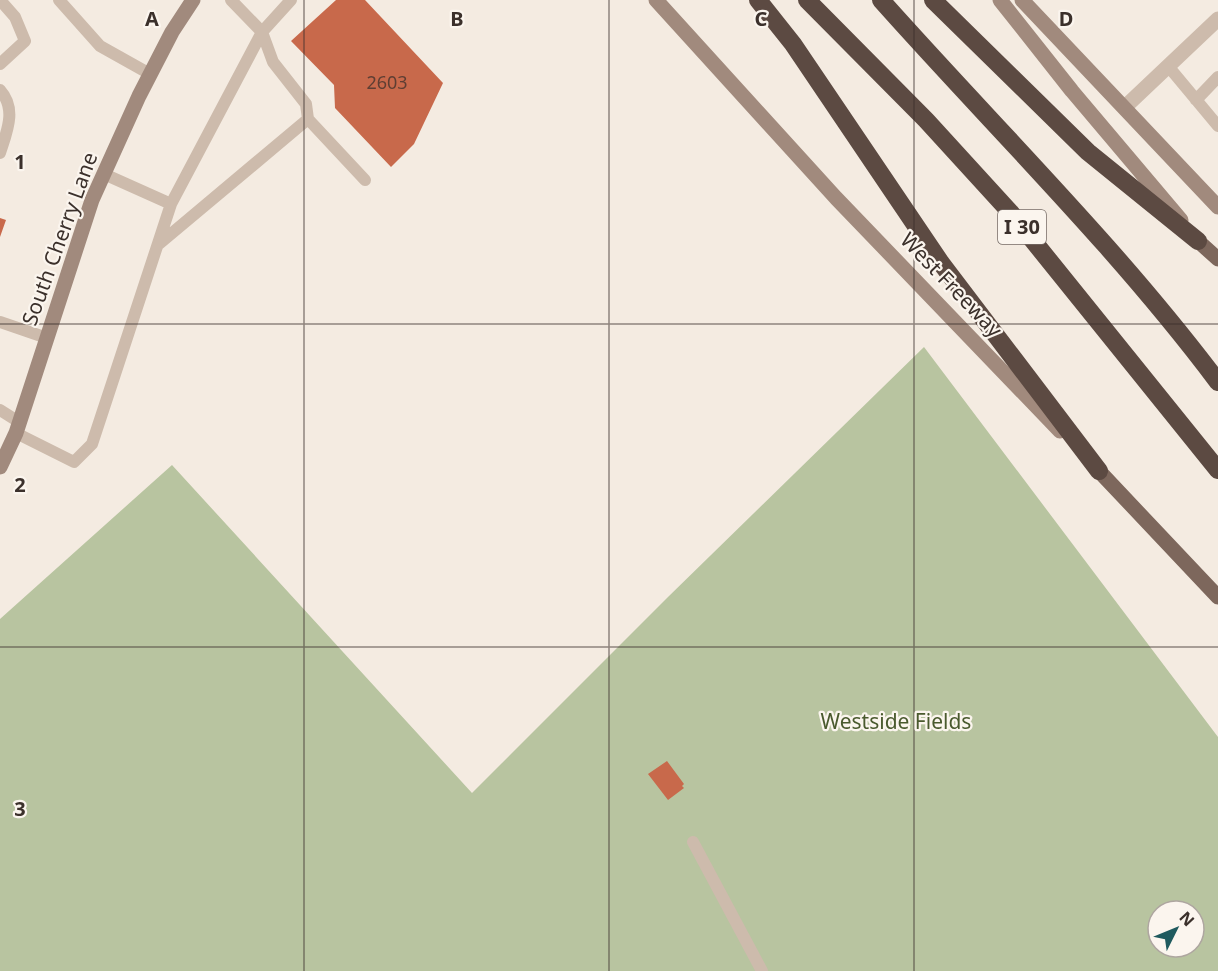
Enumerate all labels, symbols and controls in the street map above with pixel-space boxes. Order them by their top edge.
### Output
text: A [145,5,159,32]
text: B [450,5,464,32]
text: C [755,5,768,32]
text: D [1059,5,1073,32]
house number: 2603 [366,70,408,94]
text: 1 [14,148,26,175]
street label: South Cherry Lane [15,148,103,329]
road number: I 30 [998,210,1046,244]
street label: West Freeway [895,226,1009,343]
text: 2 [14,471,26,498]
park label: Westside Fields [821,707,971,735]
text: 3 [14,795,26,822]
north arrow [1146,899,1206,959]
text: N [1174,907,1199,931]

